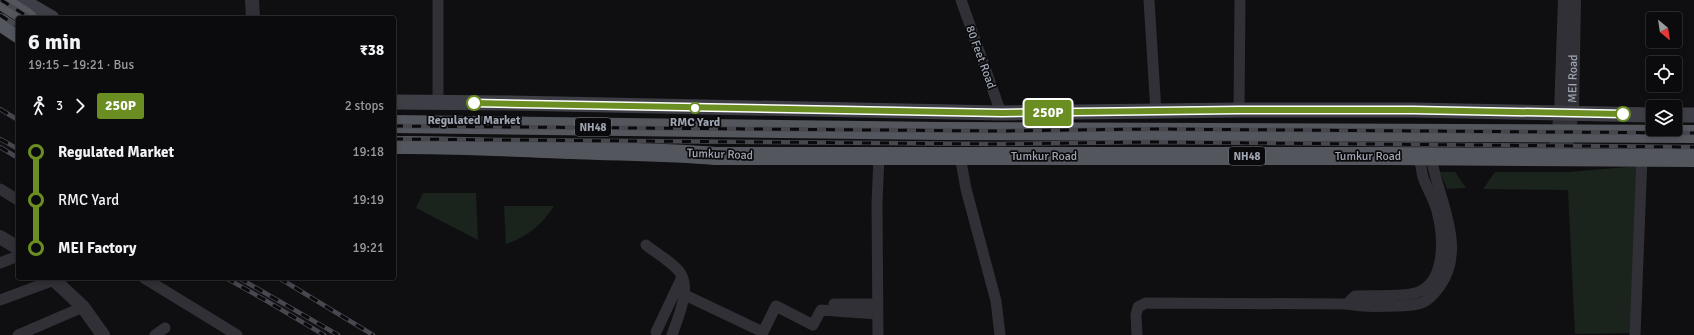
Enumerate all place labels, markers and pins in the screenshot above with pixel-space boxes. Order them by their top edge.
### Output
marker: Regulated Market [466,95,482,111]
marker: RMC Yard [689,102,701,114]
unlabelled marker [1615,106,1631,122]
place label: Regulated Market [428,113,521,128]
place label: RMC Yard [670,115,721,130]

